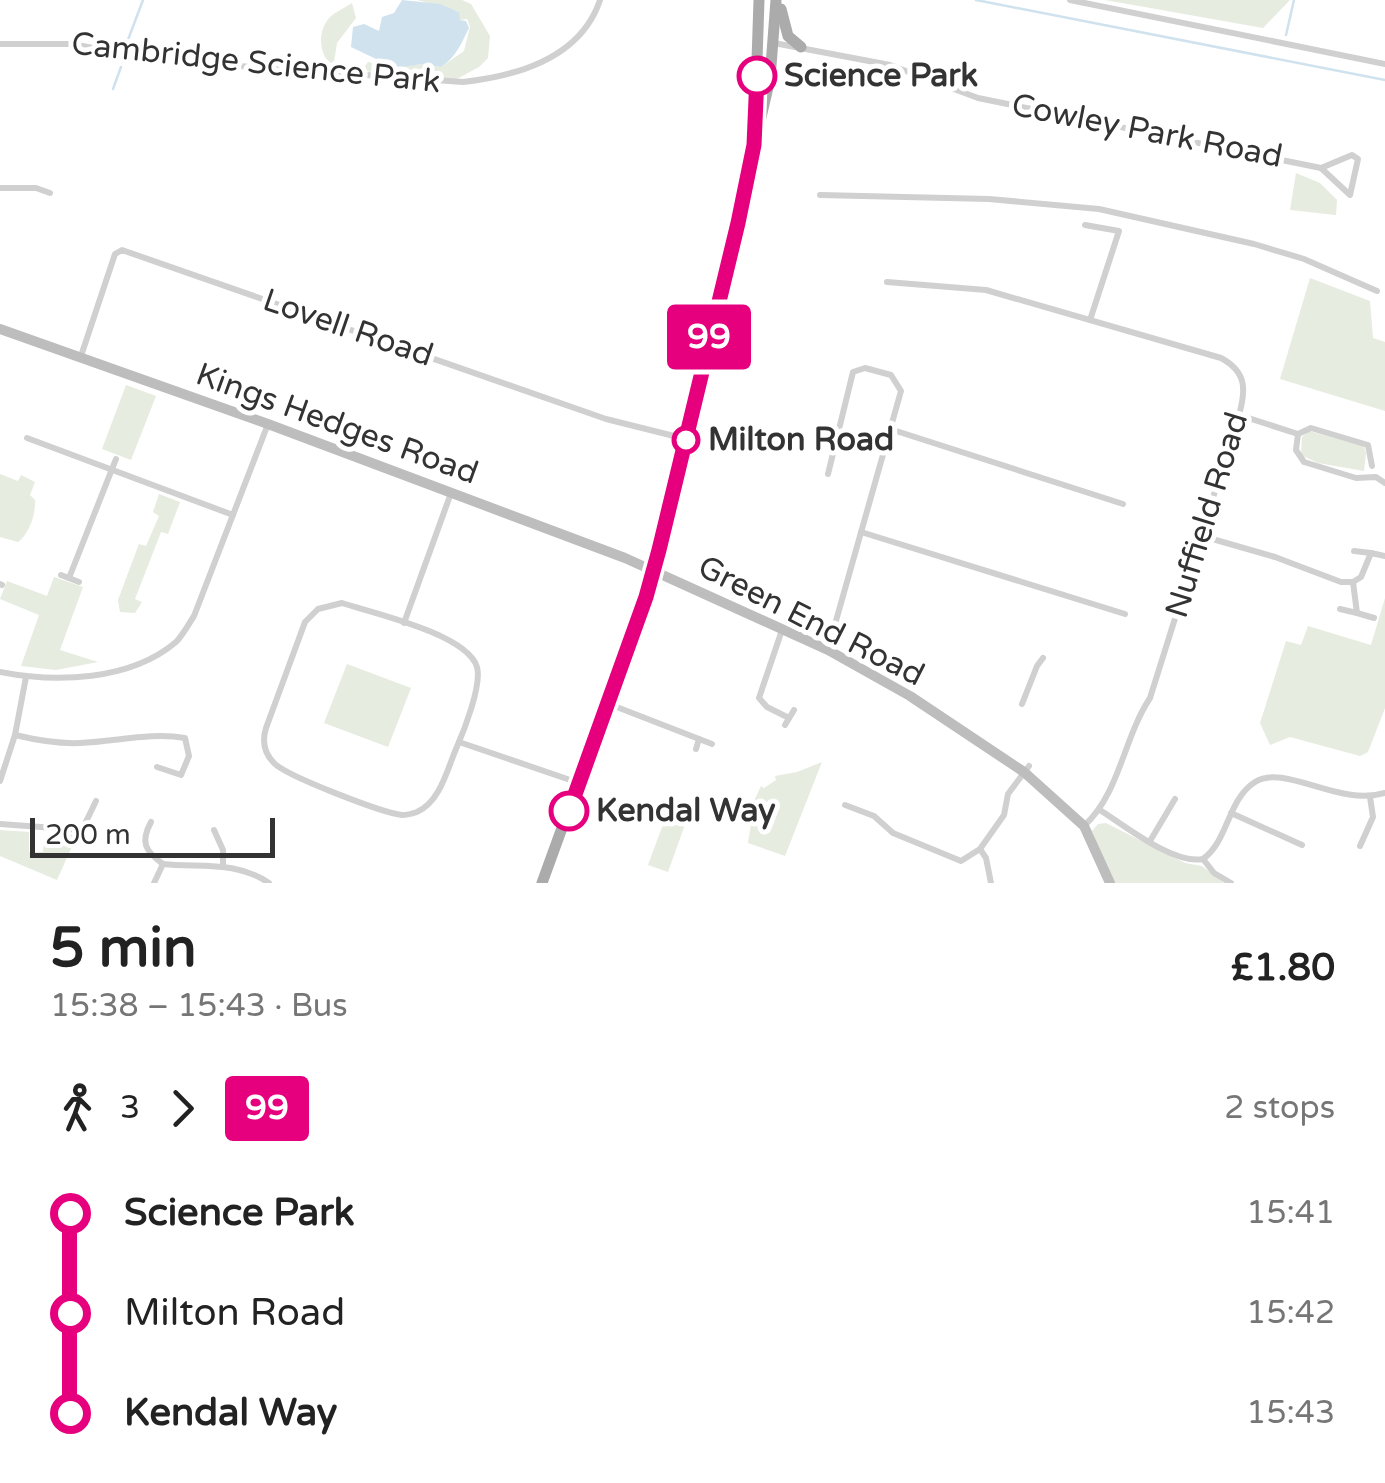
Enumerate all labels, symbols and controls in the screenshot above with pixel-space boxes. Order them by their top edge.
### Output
street label: Cambridge Science Park [70,25,442,101]
marker: Science Park [738,57,776,95]
place label: Science Park [784,57,978,95]
street label: Cowley Park Road [1008,86,1286,176]
street label: Lovell Road [258,281,438,375]
line badge: 99 [664,304,754,370]
text: 99 [687,316,731,358]
street label: Kings Hedges Road [191,355,483,493]
street label: Nuffield Road [1158,408,1256,622]
place label: Milton Road [708,421,894,459]
marker: Milton Road [673,427,699,453]
street label: Green End Road [692,548,930,694]
marker: Kendal Way [550,792,588,830]
place label: Kendal Way [596,792,775,830]
scale bar [30,813,275,858]
text: 200 m [45,818,131,852]
text: 5 min [50,916,197,982]
text: £1.80 [1231,945,1335,991]
text: 15:38 – 15:43 · Bus [50,987,348,1025]
icon: walk [50,1081,105,1136]
icon: forward [155,1081,210,1136]
text: 99 [245,1087,289,1129]
text: 3 [120,1089,140,1127]
text: 2 stops [1224,1089,1335,1127]
text: Science Park [124,1190,354,1236]
text: 15:41 [1246,1194,1335,1232]
text: Milton Road [124,1290,345,1336]
text: 15:42 [1246,1294,1335,1332]
text: Kendal Way [124,1390,337,1436]
text: 15:43 [1246,1394,1335,1432]

